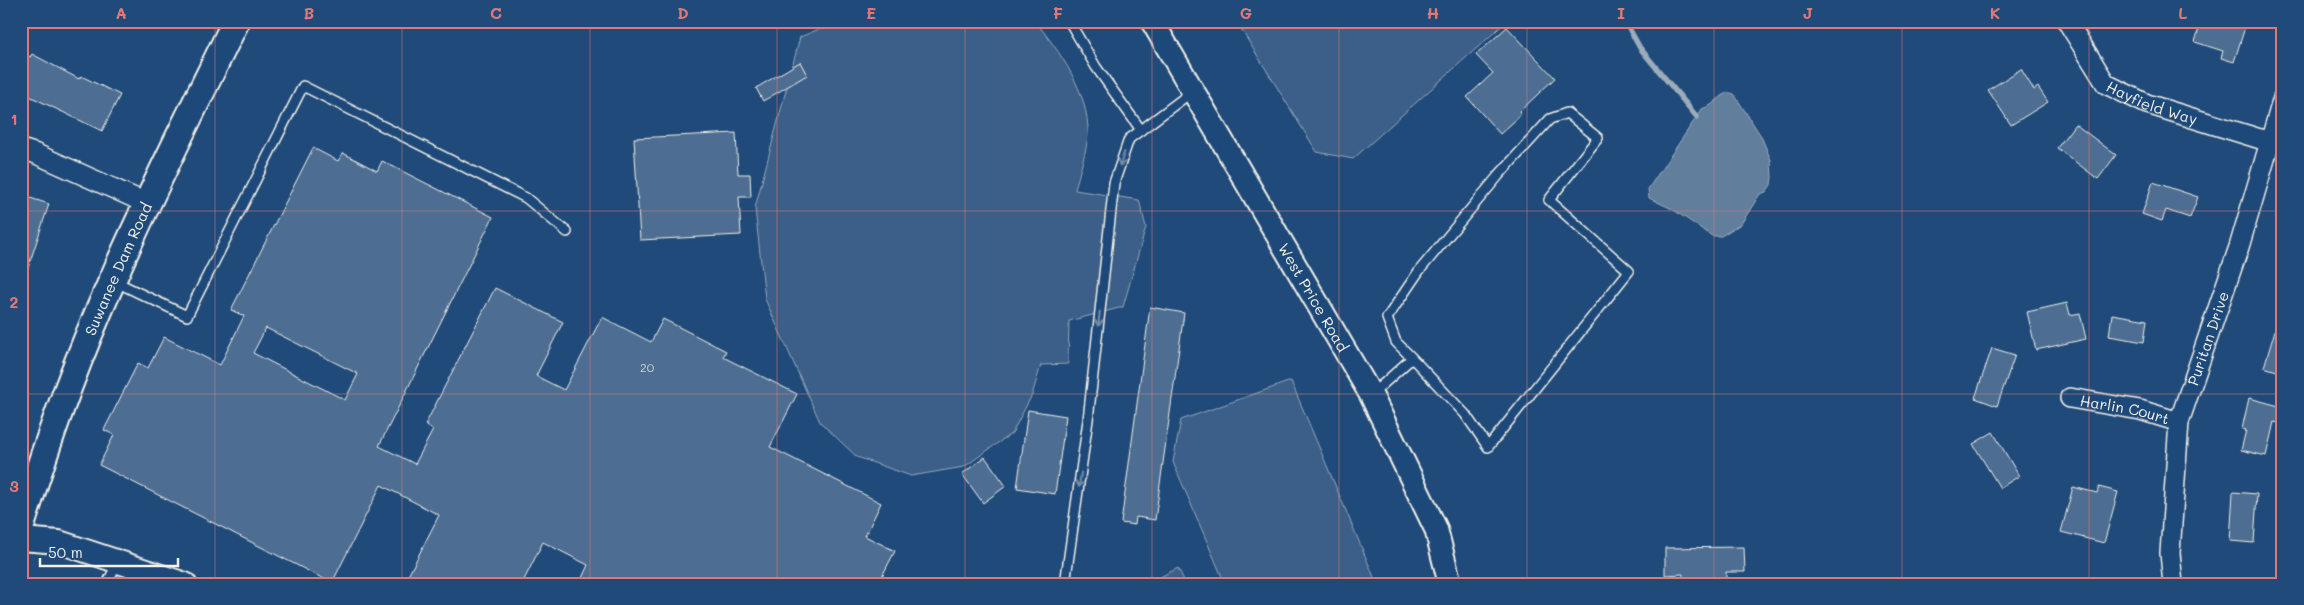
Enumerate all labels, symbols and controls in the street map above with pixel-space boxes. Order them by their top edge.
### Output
text: A [115,2,127,23]
text: B [304,2,314,23]
text: C [490,2,502,23]
text: D [677,2,689,23]
text: E [866,2,876,23]
text: F [1053,2,1063,23]
text: G [1240,2,1252,23]
text: H [1427,2,1439,23]
text: I [1617,2,1625,23]
text: J [1803,2,1813,23]
text: K [1990,2,2000,23]
text: L [2178,2,2188,23]
street label: Hayfield Way [2103,76,2200,129]
text: 1 [10,108,18,129]
one-way arrow [1117,151,1126,166]
street label: Suwanee Dam Road [80,199,156,338]
street label: West Price Road [1274,239,1353,355]
street label: Puritan Drive [2182,289,2233,388]
text: 2 [10,291,19,312]
one-way arrow [1094,311,1104,327]
house number: 20 [640,359,655,375]
street label: Harlin Court [2079,390,2172,429]
one-way arrow [1074,472,1084,488]
text: 3 [9,475,19,496]
scale bar [40,535,178,567]
text: 50 m [48,542,83,562]

